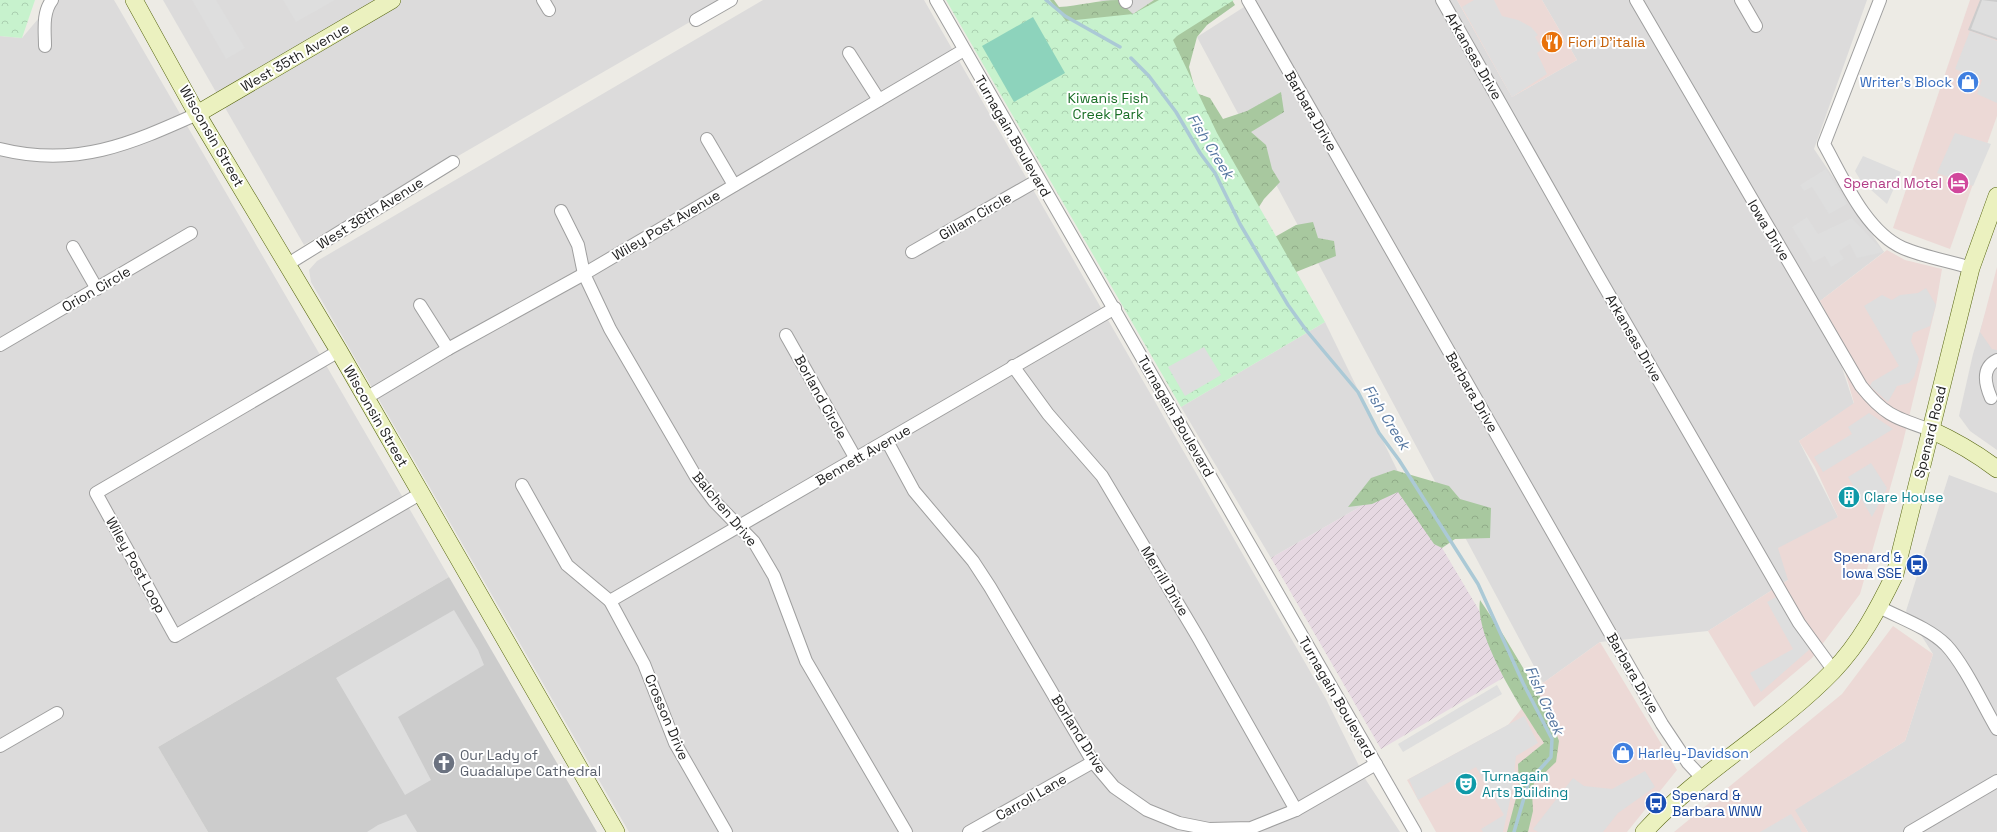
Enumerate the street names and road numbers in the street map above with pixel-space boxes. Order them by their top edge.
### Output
street label: Arkansas Drive [1442,9,1506,103]
street label: West 35th Avenue [238,19,352,95]
street label: Barbara Drive [1281,68,1341,154]
street label: Turnagain Boulevard [971,72,1055,200]
street label: Wisconsin Street [176,82,248,190]
street label: West 36th Avenue [313,173,427,253]
street label: Wiley Post Avenue [609,186,723,264]
street label: Gillam Circle [936,188,1014,244]
street label: Iowa Drive [1744,196,1794,264]
street label: Orion Circle [58,262,134,316]
street label: Arkansas Drive [1602,291,1666,385]
street label: Barbara Drive [1442,349,1502,435]
street label: Borland Circle [790,352,852,442]
street label: Turnagain Boulevard [1134,352,1218,480]
street label: Wisconsin Street [340,362,412,470]
street label: Spenard Road [1910,384,1950,480]
street label: Bennett Avenue [812,421,914,489]
street label: Balchen Drive [689,468,761,550]
street label: Wiley Post Loop [102,514,170,616]
street label: Merrill Drive [1137,543,1193,619]
street label: Barbara Drive [1603,630,1663,716]
street label: Turnagain Boulevard [1295,633,1379,761]
street label: Crosson Drive [641,671,693,763]
street label: Borland Drive [1048,691,1110,777]
street label: Carroll Lane [992,769,1070,825]

